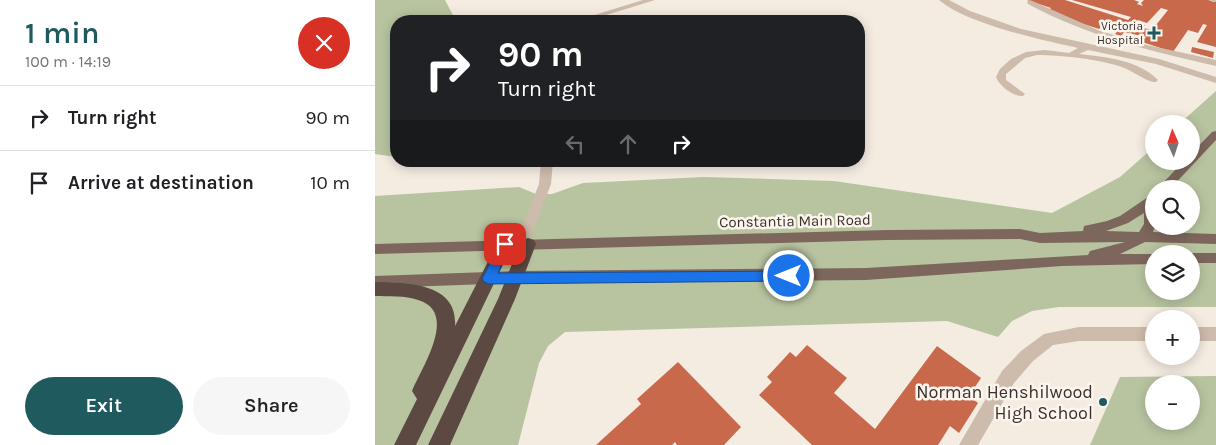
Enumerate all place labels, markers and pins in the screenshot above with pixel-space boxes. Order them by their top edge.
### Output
place label: Victoria Hospital [1097,19,1143,47]
marker: Victoria Hospital [1147,26,1161,40]
pin [484,223,526,265]
place label: Norman Henshilwood High School [916,381,1093,424]
marker: Norman Henshilwood High School [1097,396,1109,408]

